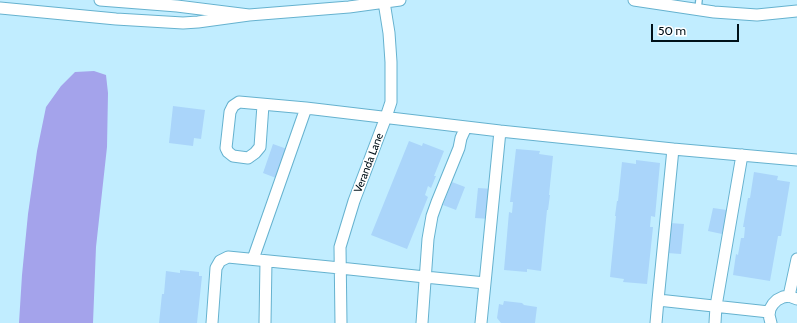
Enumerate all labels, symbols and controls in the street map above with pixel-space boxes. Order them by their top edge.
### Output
scale bar [653,16,741,42]
text: 50 m [658,23,686,38]
street label: Veranda Lane [352,131,386,195]

